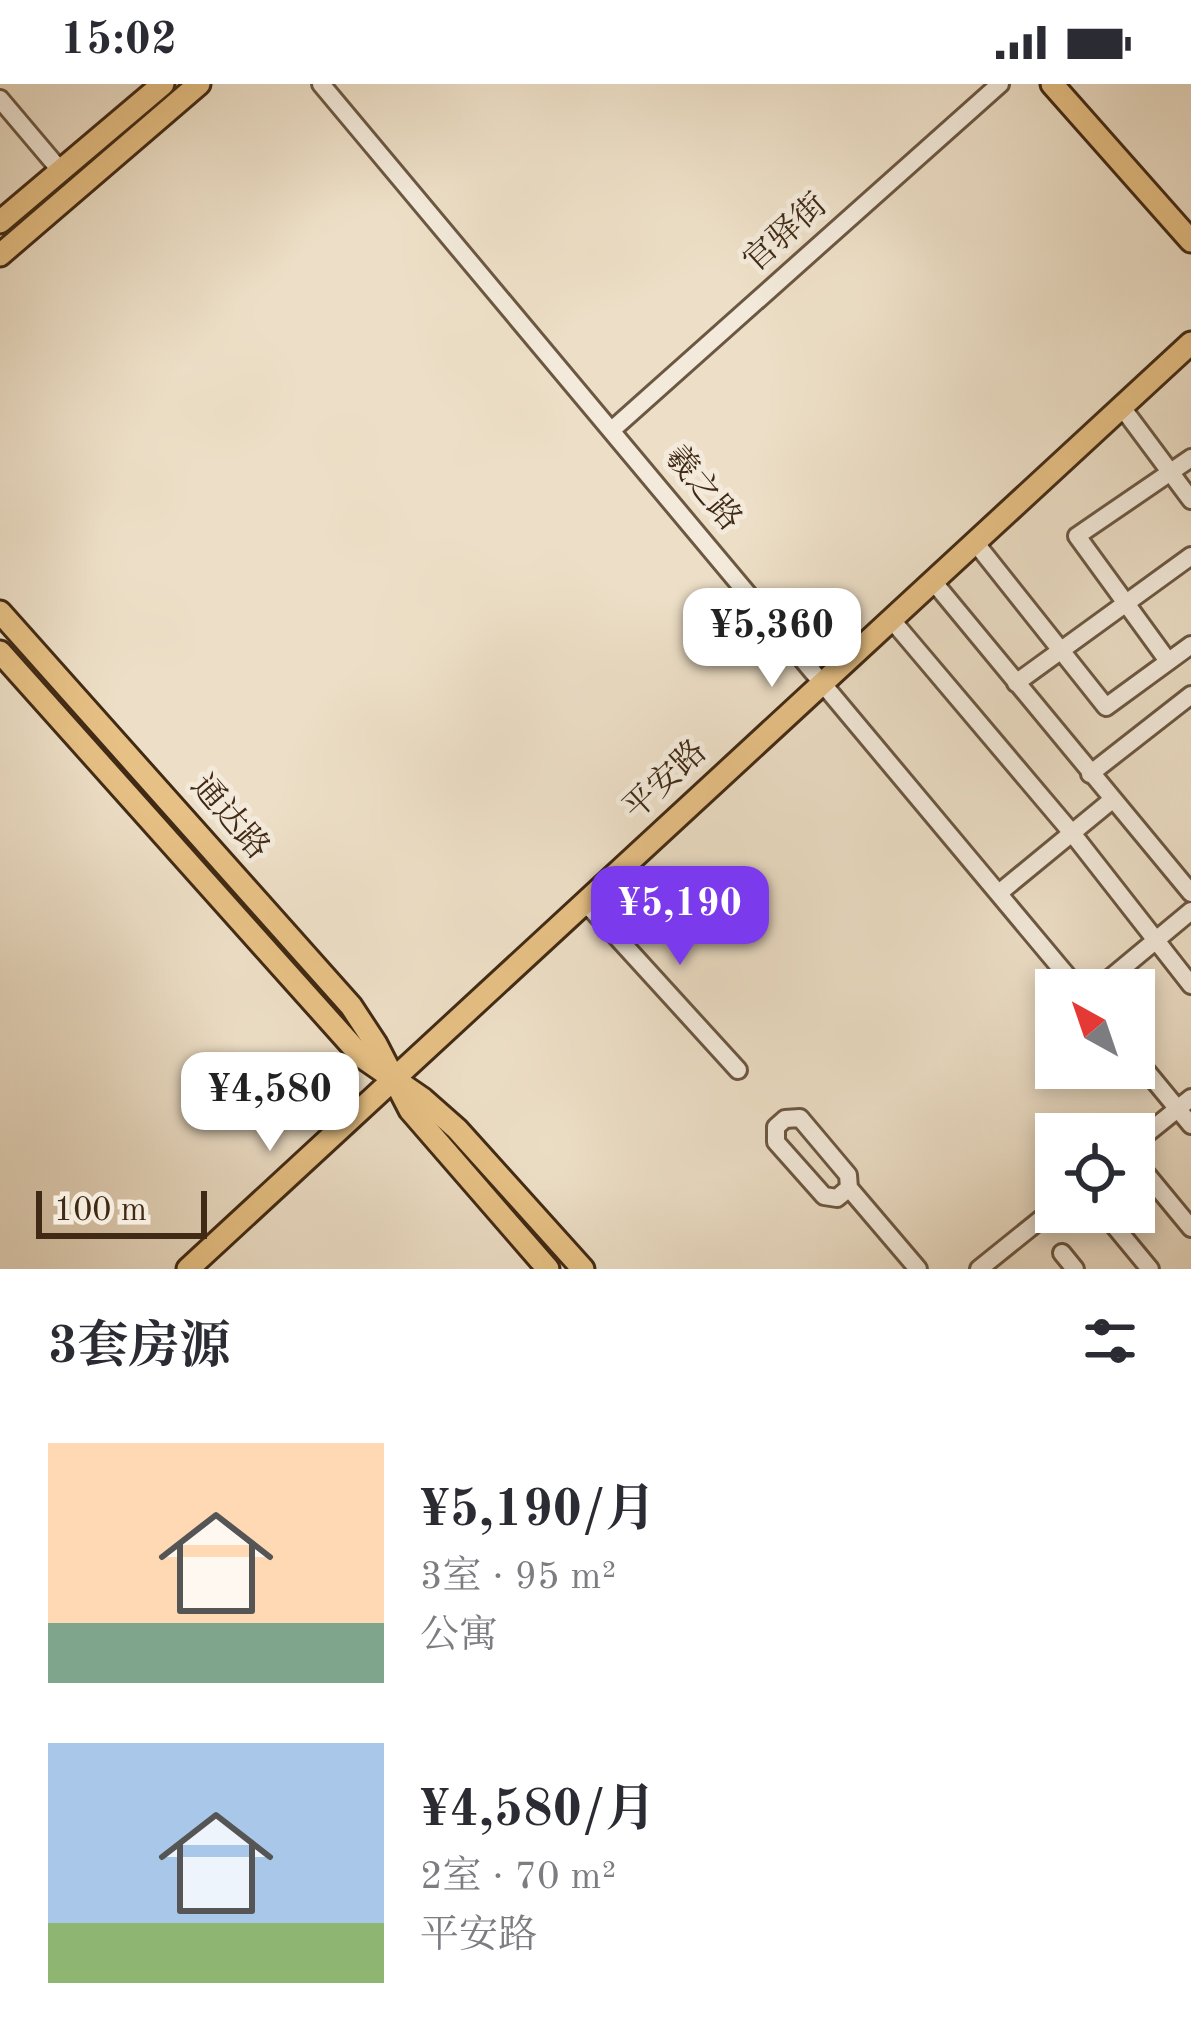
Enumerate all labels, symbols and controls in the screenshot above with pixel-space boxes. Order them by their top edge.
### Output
text: 15:02 [60,19,177,64]
street label: 官驿街 [736,186,834,279]
street label: 羲之路 [658,439,749,538]
pin: ¥5,360 [674,588,870,690]
text: ¥5,360 [710,607,834,646]
street label: 平安路 [616,733,713,827]
street label: 通达路 [184,768,276,866]
pin: ¥5,190 [582,866,778,968]
text: ¥5,190 [618,885,742,924]
north arrow [1035,969,1155,1089]
map controls [1035,969,1155,1233]
pin: ¥4,580 [172,1052,368,1154]
text: ¥4,580 [208,1071,332,1110]
button: locate [1035,1113,1155,1233]
scale bar [36,1185,207,1238]
text: 100 m [54,1195,147,1228]
icon: filters [1077,1308,1143,1374]
text: 3套房源 [48,1323,231,1374]
text: ¥5,190/月 [420,1486,656,1537]
icon: home [144,1491,288,1635]
text: 3室 · 95 m² [420,1558,616,1597]
text: 公寓 [420,1617,498,1656]
text: ¥4,580/月 [420,1786,656,1837]
icon: home [144,1791,288,1935]
text: 2室 · 70 m² [420,1858,616,1897]
text: 平安路 [420,1917,537,1956]

